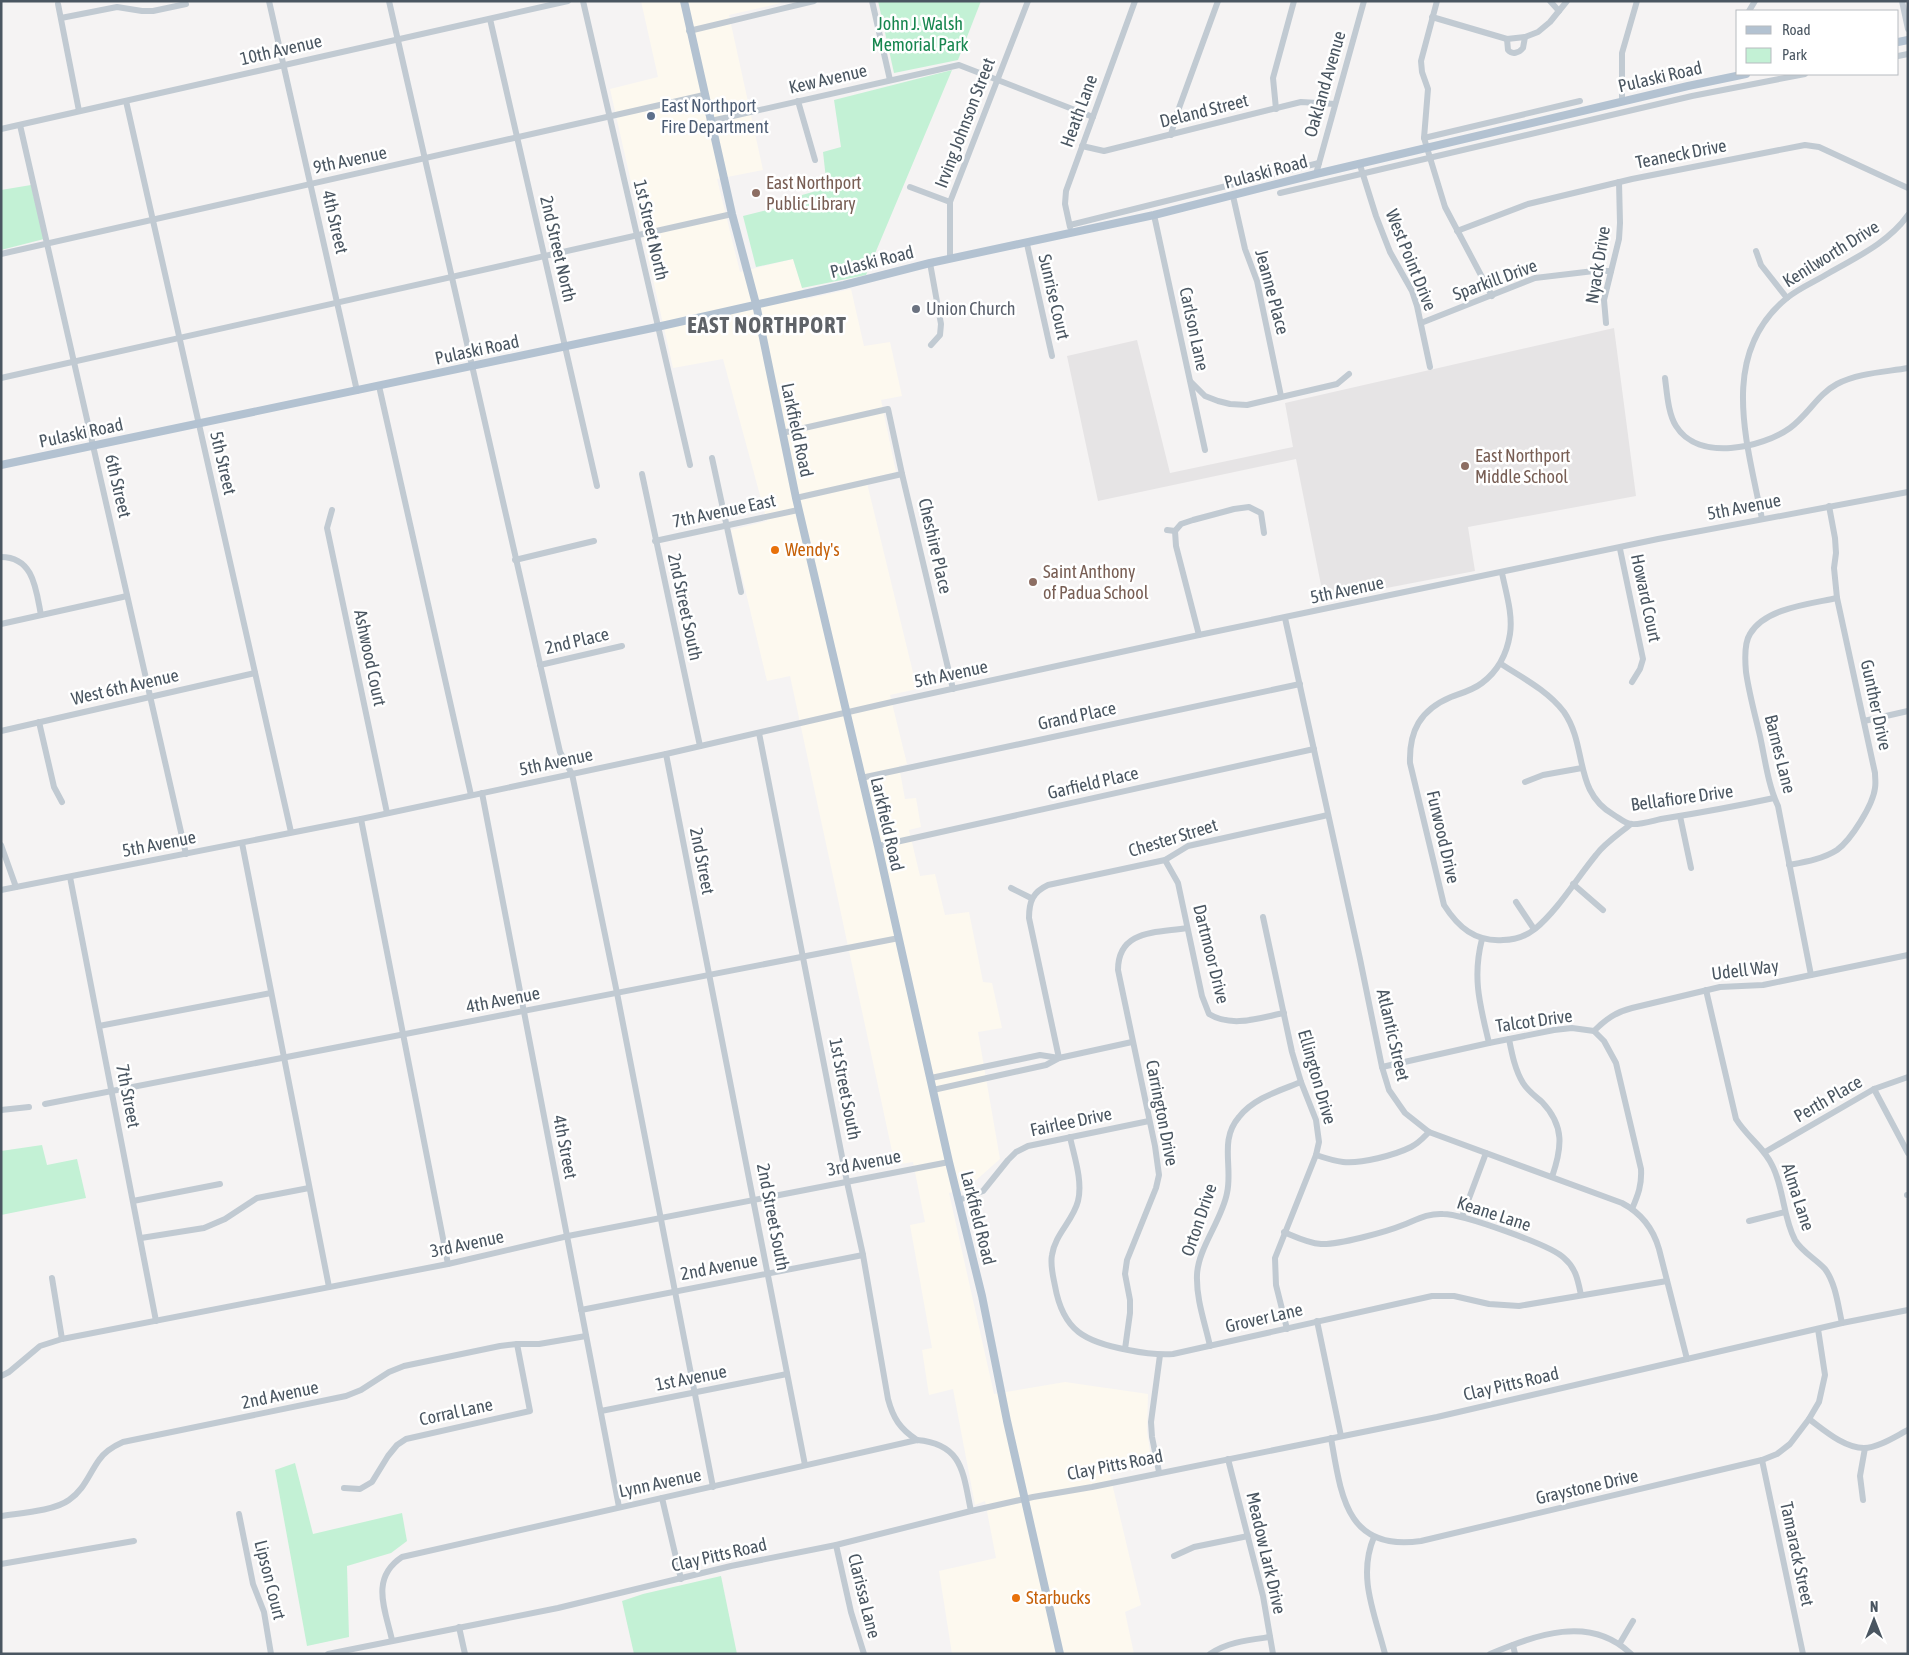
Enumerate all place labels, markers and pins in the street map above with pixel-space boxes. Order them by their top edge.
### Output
place label: East Northport Fire Department [661,95,769,137]
marker: East Northport Fire Department [645,110,657,122]
place label: East Northport Public Library [766,172,861,214]
marker: East Northport Public Library [750,187,762,199]
place label: Union Church [926,298,1015,319]
marker: Union Church [910,303,922,315]
place label: East Northport Middle School [1475,445,1570,487]
marker: East Northport Middle School [1459,460,1471,472]
place label: Wendy's [785,539,840,560]
marker: Wendy's [769,544,781,556]
place label: Saint Anthony of Padua School [1043,561,1149,603]
marker: Saint Anthony of Padua School [1027,576,1039,588]
place label: Starbucks [1026,1587,1091,1608]
marker: Starbucks [1010,1592,1022,1604]

